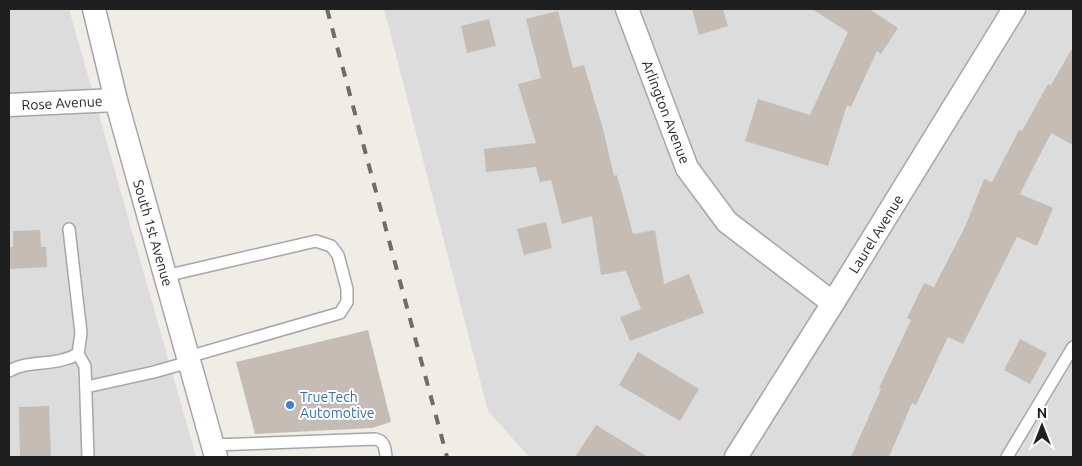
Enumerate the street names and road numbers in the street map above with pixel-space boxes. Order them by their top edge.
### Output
street label: Arlington Avenue [639,58,693,166]
street label: Rose Avenue [21,93,103,113]
street label: South 1st Avenue [130,178,176,288]
street label: Laurel Avenue [846,192,906,276]

